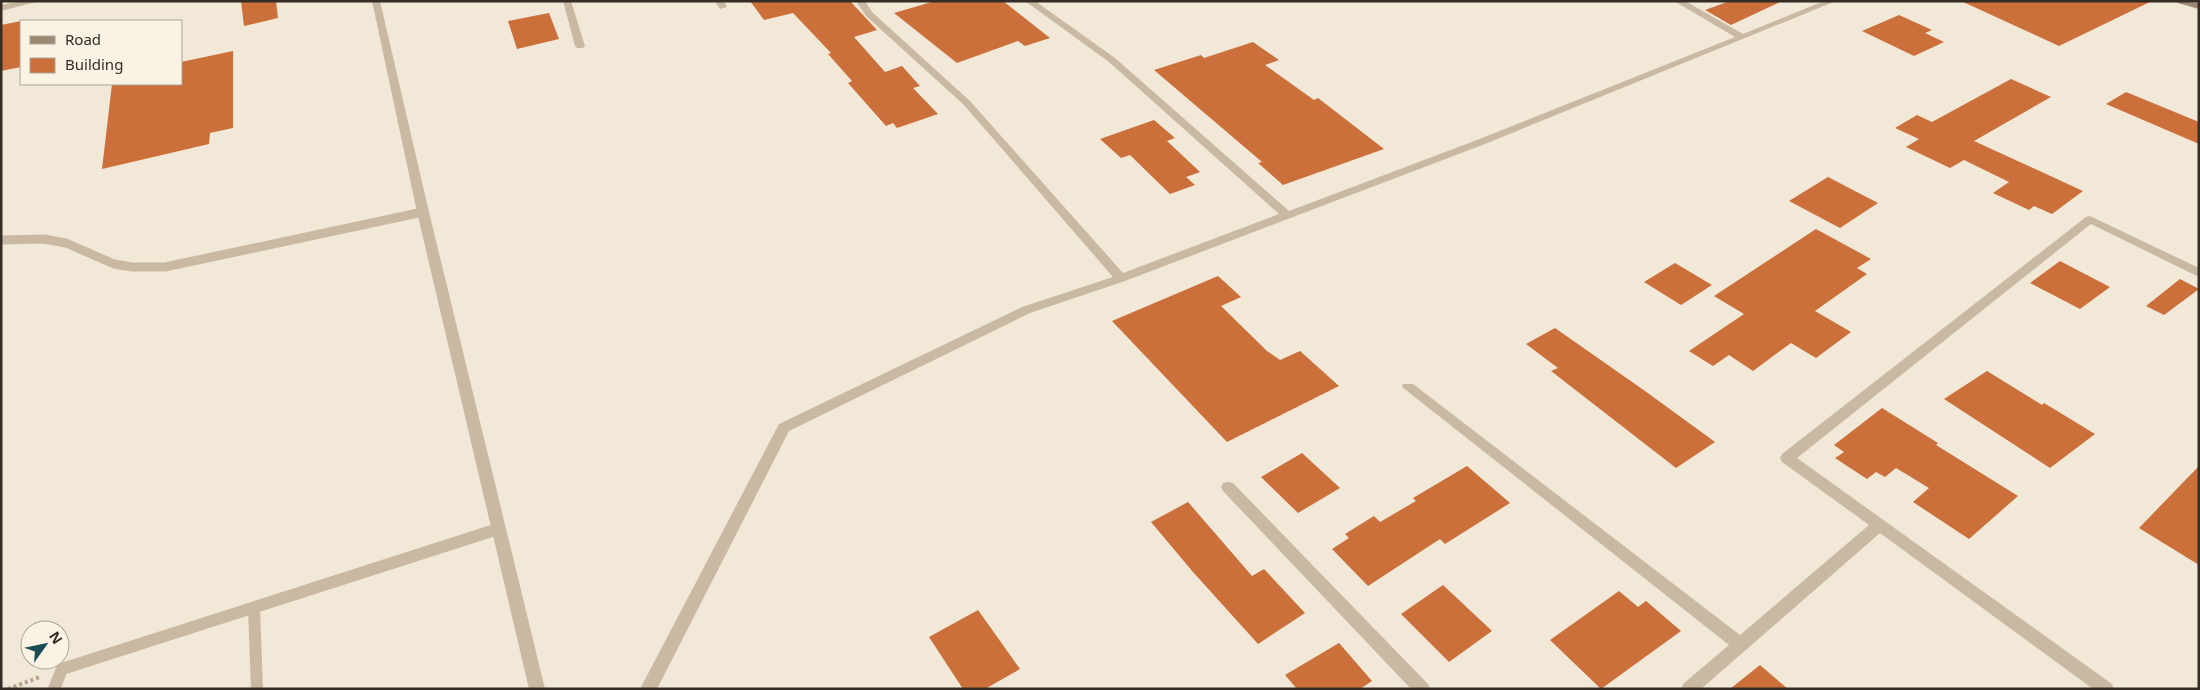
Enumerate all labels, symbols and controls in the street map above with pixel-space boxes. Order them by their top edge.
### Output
legend [20,20,182,85]
text: Road [65,29,101,49]
text: Building [65,54,123,74]
north arrow [20,620,70,670]
text: N [45,628,67,648]

